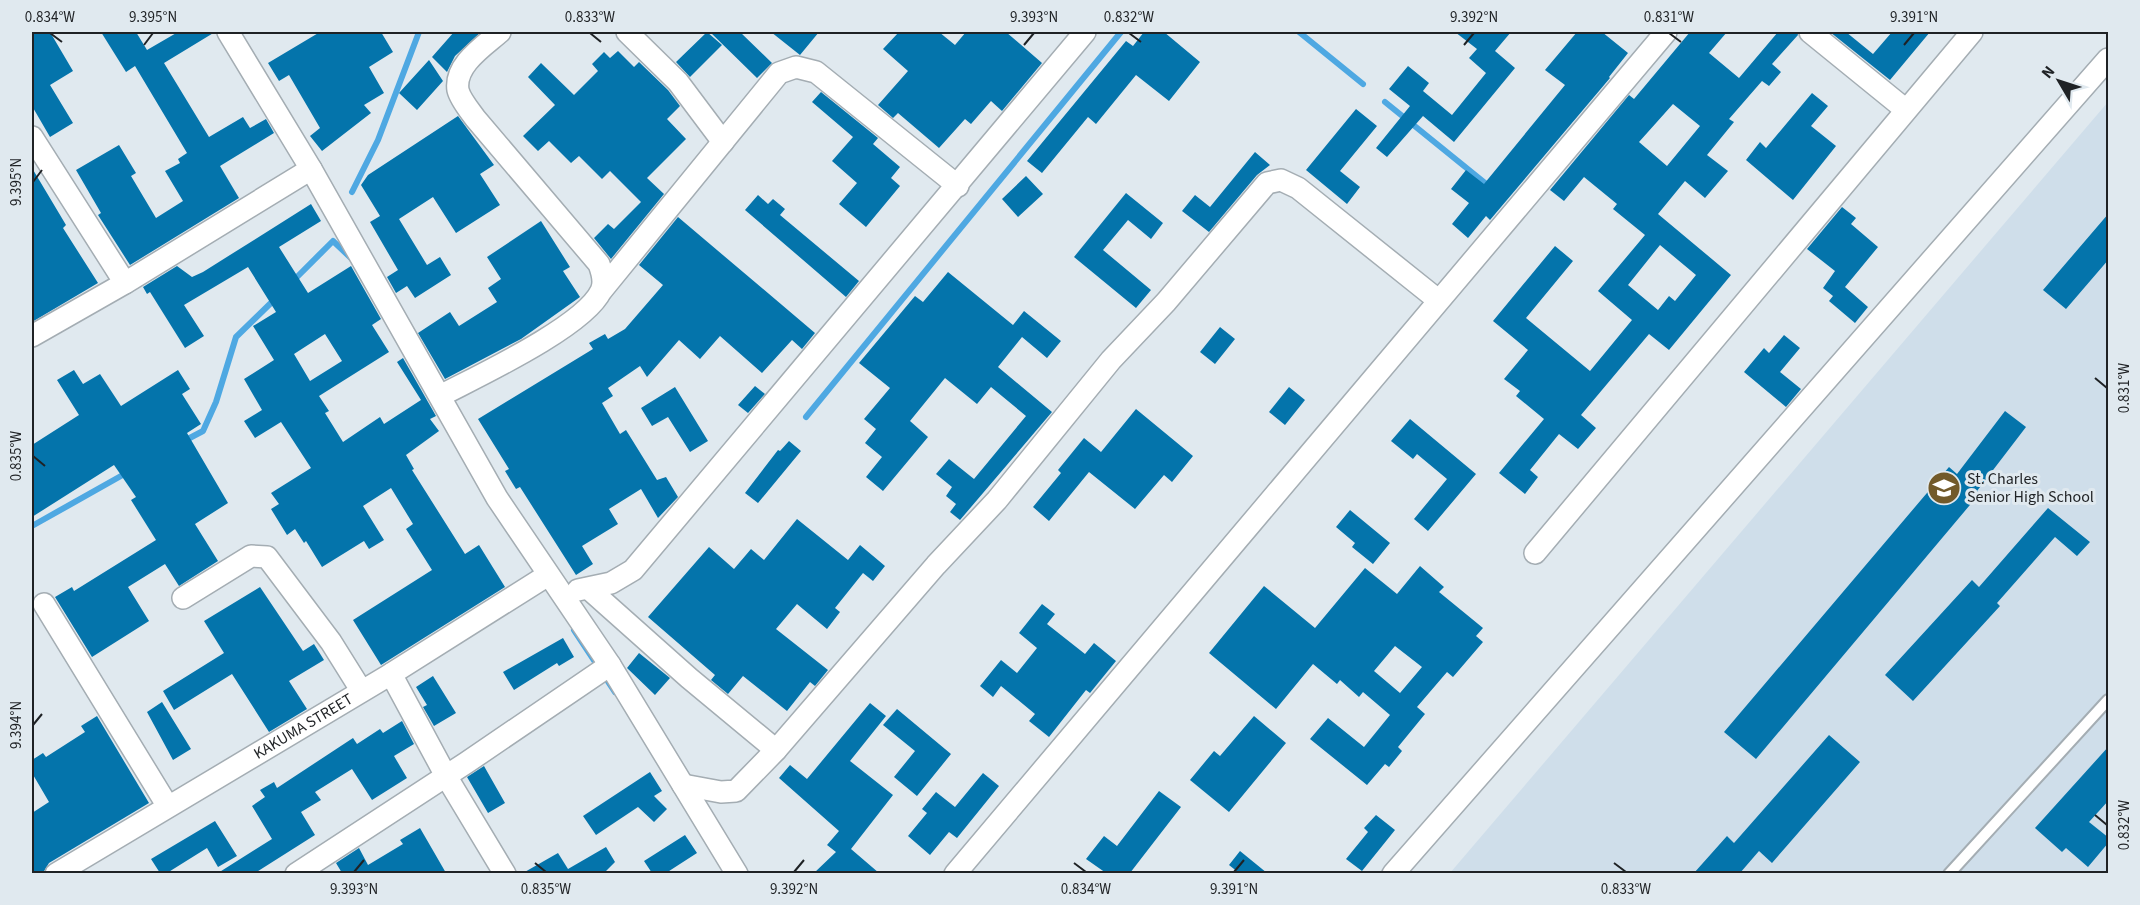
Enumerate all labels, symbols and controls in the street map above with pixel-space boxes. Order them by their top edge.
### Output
text: 0.834°W [25,7,75,28]
text: 9.395°N [129,7,177,28]
text: 0.833°W [565,7,615,28]
text: 9.393°N [1010,7,1058,28]
text: 0.832°W [1104,7,1154,28]
text: 9.392°N [1450,7,1498,28]
text: 0.831°W [1644,7,1694,28]
text: 9.391°N [1890,7,1938,28]
north arrow [2029,51,2089,111]
text: N [2036,61,2060,83]
text: 9.395°N [6,158,27,206]
text: 0.831°W [2114,363,2135,413]
text: 0.835°W [6,431,27,481]
place label: St. Charles Senior High School [1967,468,2094,508]
school or university icon: St. Charles Senior High School [1926,470,1962,506]
street label: KAKUMA STREET [250,688,357,765]
text: 9.394°N [6,701,27,749]
text: 0.832°W [2114,800,2135,850]
text: 9.393°N [330,879,378,900]
text: 0.835°W [521,879,571,900]
text: 9.392°N [770,879,818,900]
text: 0.834°W [1061,879,1111,900]
text: 9.391°N [1210,879,1258,900]
text: 0.833°W [1601,879,1651,900]

